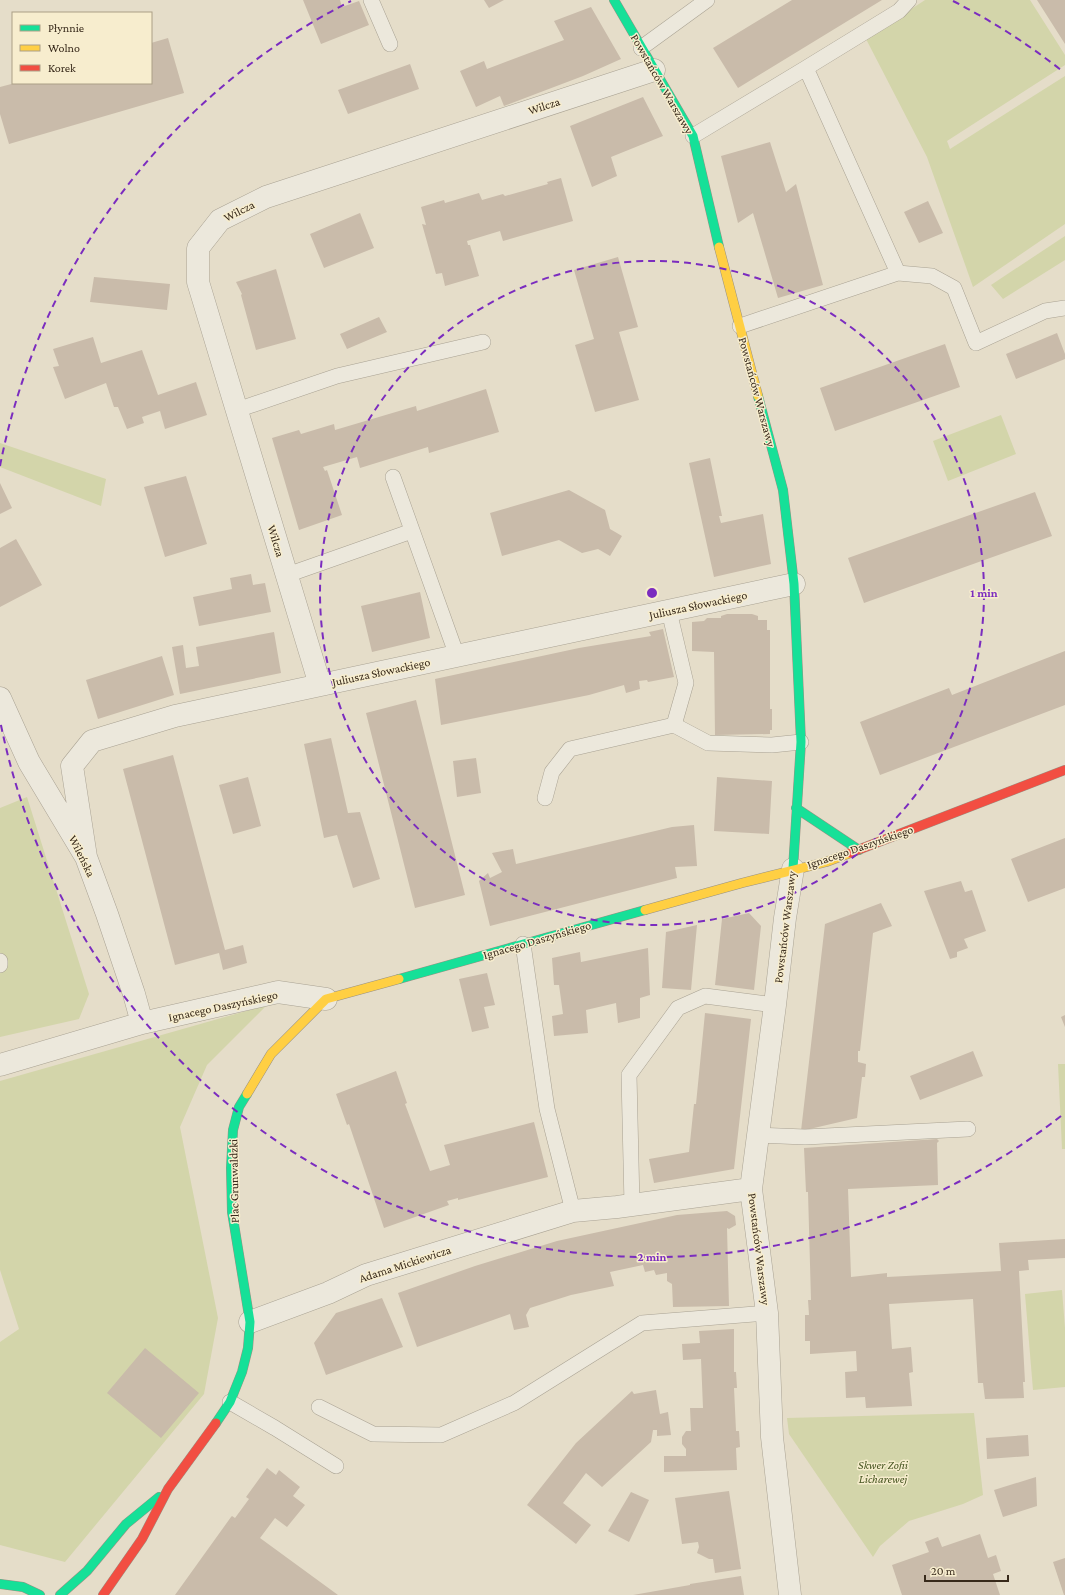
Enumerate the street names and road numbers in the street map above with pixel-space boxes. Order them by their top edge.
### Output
street label: Powstańców Warszawy [628,32,697,137]
street label: Wilcza [526,94,562,118]
street label: Wilcza [221,197,257,225]
street label: Powstańców Warszawy [736,336,779,449]
street label: Wilcza [265,523,288,559]
street label: Juliusza Słowackiego [647,588,748,622]
street label: Juliusza Słowackiego [330,655,431,689]
street label: Ignacego Daszyńskiego [805,822,915,872]
street label: Wileńska [66,833,98,880]
street label: Powstańców Warszawy [771,870,799,984]
street label: Ignacego Daszyńskiego [482,918,593,962]
street label: Ignacego Daszyńskiego [167,988,279,1024]
street label: Plac Grunwaldzki [226,1139,242,1223]
street label: Powstańców Warszawy [745,1192,773,1306]
street label: Adama Mickiewicza [357,1242,453,1285]

